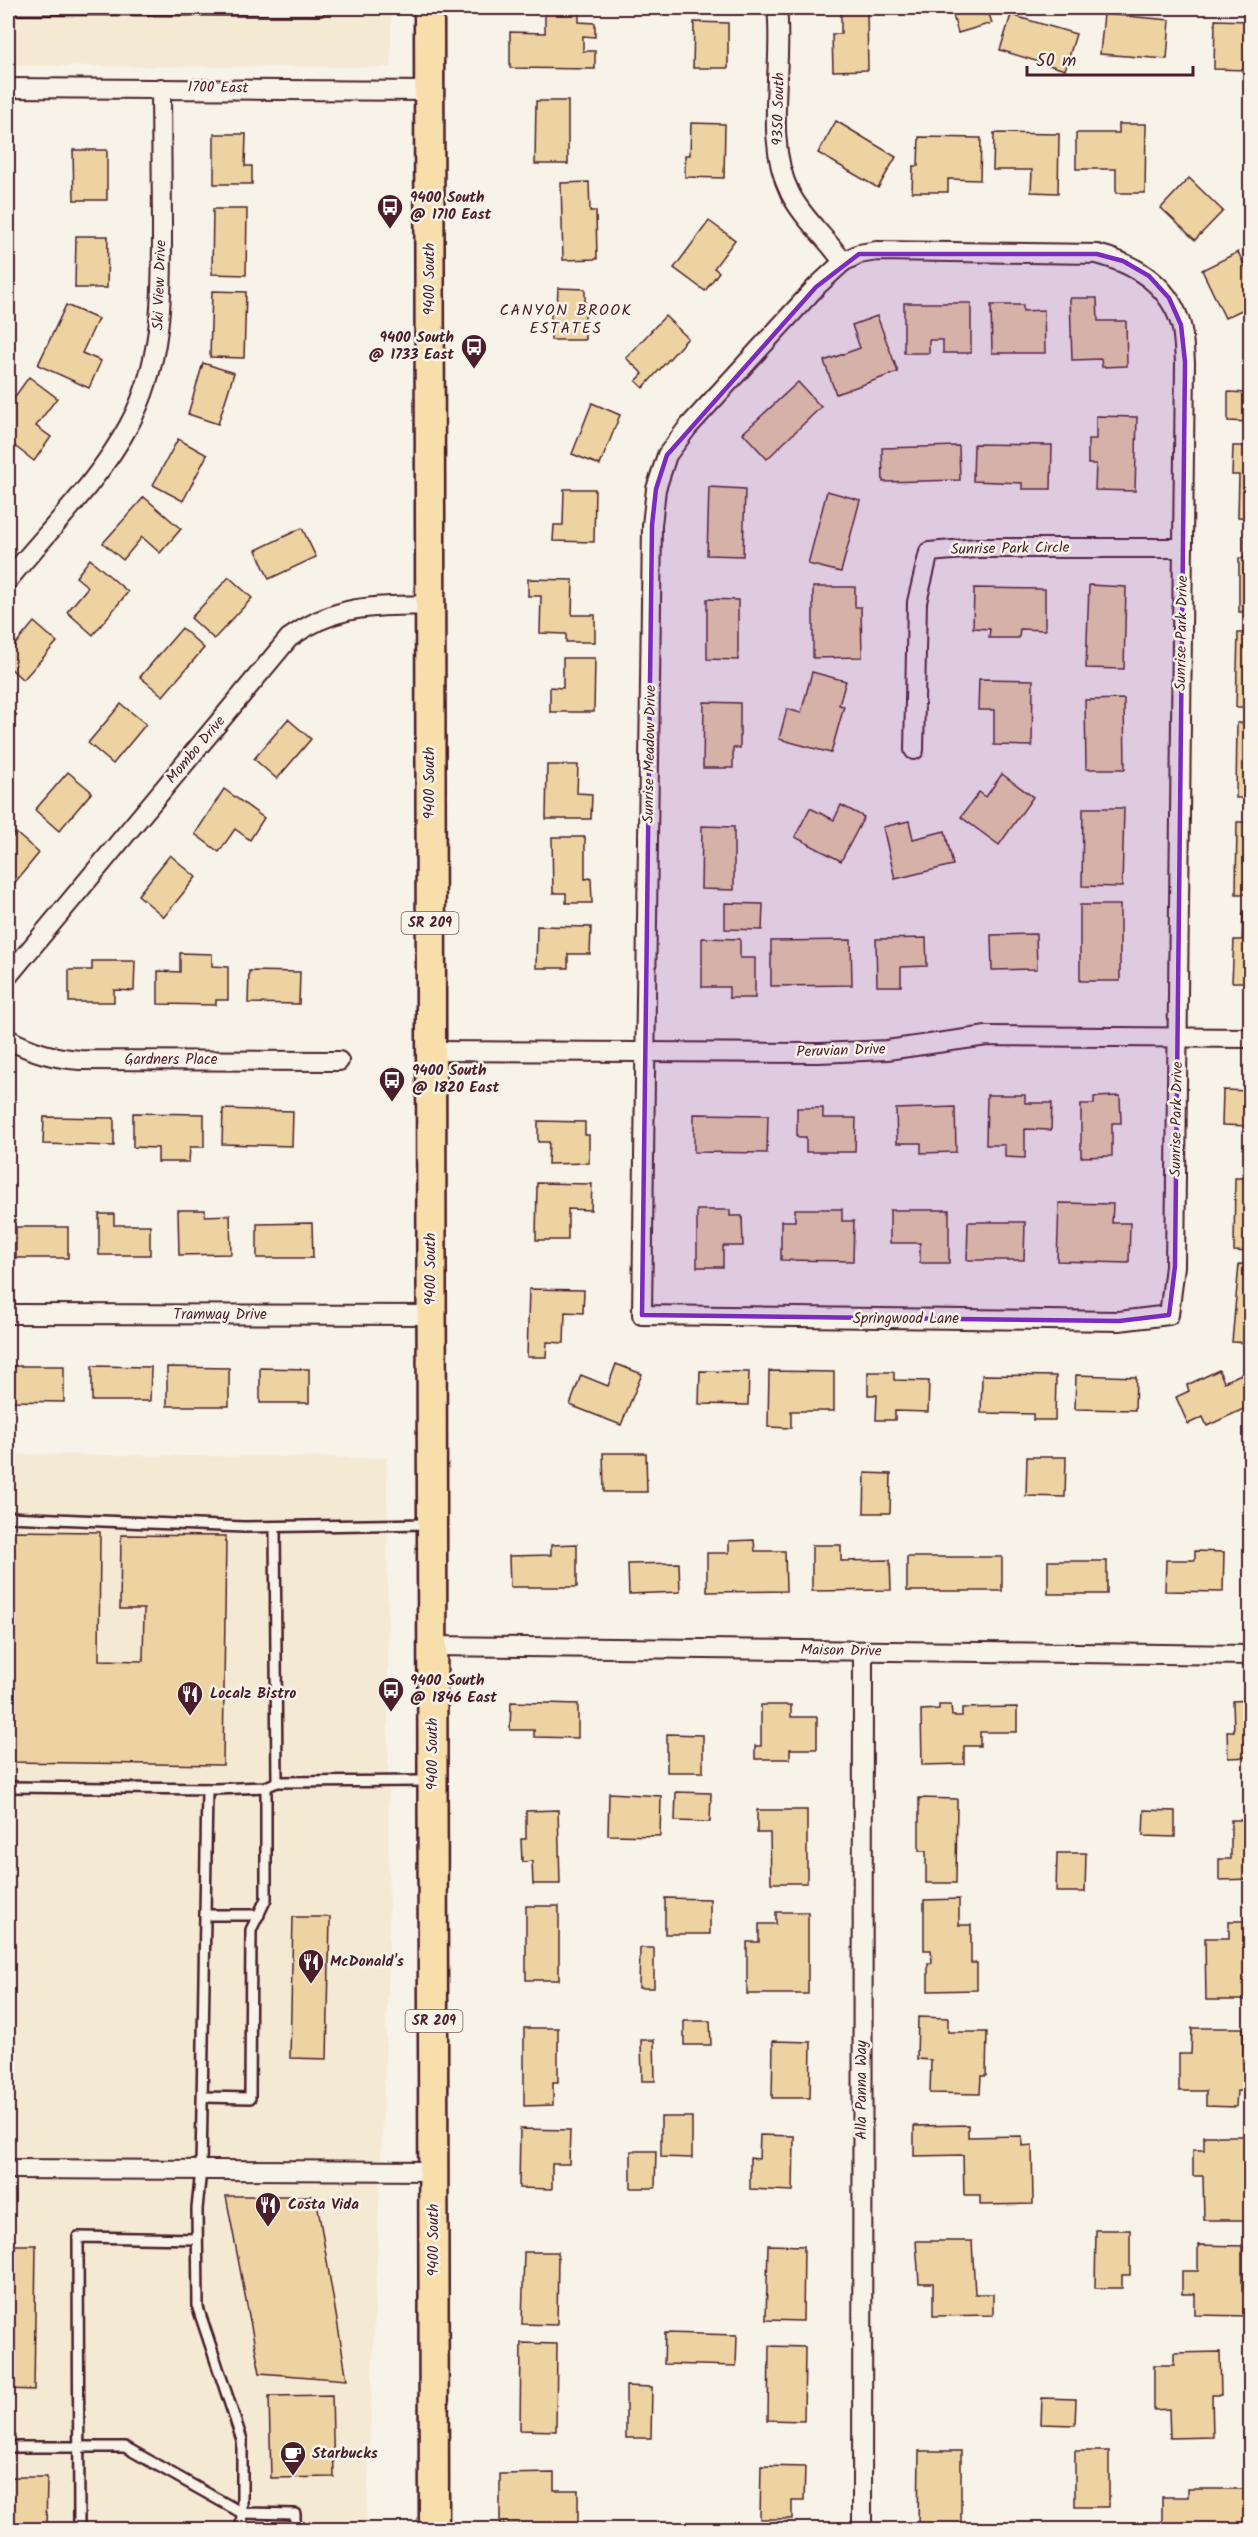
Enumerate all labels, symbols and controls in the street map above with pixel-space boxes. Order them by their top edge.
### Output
scale bar [1027,39,1194,77]
text: 50 m [1036,47,1076,76]
street label: 9350 South [766,72,792,146]
street label: 1700 East [187,75,249,101]
place label: 9400 South @ 1710 East [410,186,491,227]
bus stop icon: 9400 South @ 1710 East [375,192,405,230]
street label: Ski View Drive [146,239,174,331]
street label: 9400 South [418,243,442,315]
district label: CANYON BROOK ESTATES [499,298,633,341]
place label: 9400 South @ 1733 East [369,326,454,367]
bus stop icon: 9400 South @ 1733 East [459,332,489,370]
street label: Sunrise Park Circle [950,536,1070,562]
street label: Sunrise Park Drive [1169,575,1195,691]
street label: Sunrise Meadow Drive [637,684,663,823]
street label: Mombo Drive [160,710,232,789]
street label: 9400 South [418,747,442,819]
road number: SR 209 [402,912,458,934]
street label: Peruvian Drive [796,1037,886,1065]
street label: Gardners Place [124,1048,218,1072]
place label: 9400 South @ 1820 East [412,1059,499,1100]
street label: Sunrise Park Drive [1164,1061,1190,1177]
bus stop icon: 9400 South @ 1820 East [377,1065,407,1103]
street label: 9400 South [419,1233,443,1305]
street label: Tramway Drive [173,1303,267,1327]
street label: Springwood Lane [853,1307,959,1331]
street label: Maison Drive [800,1638,882,1664]
place label: 9400 South @ 1846 East [410,1669,497,1710]
bus stop icon: 9400 South @ 1846 East [376,1675,406,1713]
restaurant icon: Localz Bistro [175,1679,205,1717]
place label: Localz Bistro [210,1682,296,1706]
street label: 9400 South [421,1718,445,1790]
restaurant icon: McDonald's [296,1947,326,1985]
place label: McDonald's [330,1950,404,1974]
road number: SR 209 [406,2010,462,2032]
street label: Alla Panna Way [850,2039,874,2140]
restaurant icon: Costa Vida [253,2190,283,2228]
place label: Costa Vida [288,2193,359,2217]
street label: 9400 South [422,2204,446,2276]
cafe icon: Starbucks [278,2439,308,2477]
place label: Starbucks [312,2442,378,2466]

